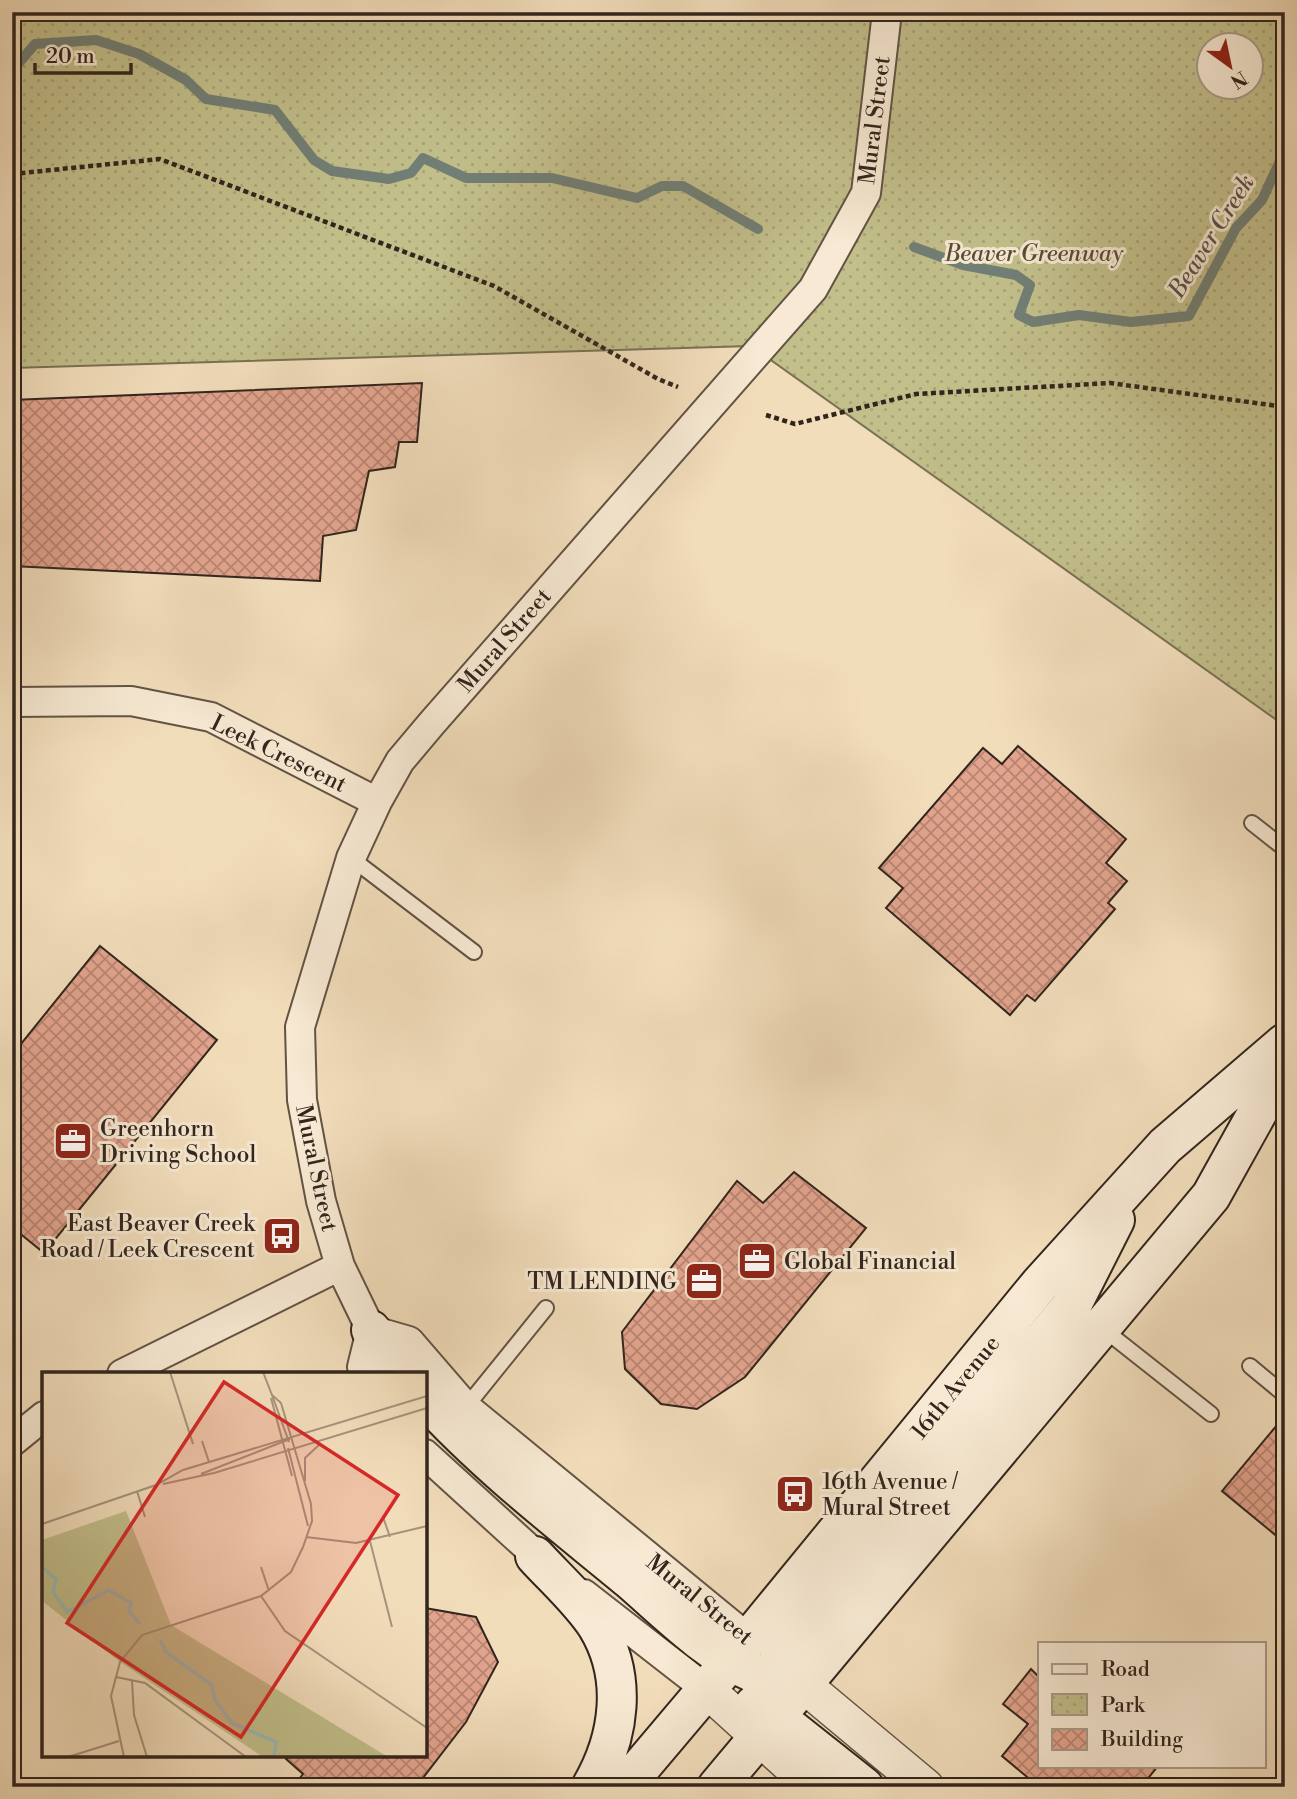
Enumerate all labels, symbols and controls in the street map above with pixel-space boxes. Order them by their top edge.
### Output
scale bar [35,32,131,76]
north arrow [1196,32,1266,102]
text: 20 m [46,44,95,70]
street label: Mural Street [853,54,897,186]
text: N [1226,65,1252,94]
water label: Beaver Creek [1161,169,1262,305]
park label: Beaver Greenway [944,240,1124,268]
street label: Mural Street [452,583,558,699]
street label: Leek Crescent [206,709,351,799]
street label: Mural Street [289,1102,343,1234]
place label: Greenhorn Driving School [100,1115,256,1169]
office icon: Greenhorn Driving School [52,1120,94,1162]
place label: East Beaver Creek Road / Leek Crescent [40,1210,256,1264]
bus stop icon: East Beaver Creek Road / Leek Crescent [261,1215,303,1257]
office icon: Global Financial [736,1240,778,1282]
place label: Global Financial [784,1248,956,1276]
office icon: TM LENDING [683,1260,725,1302]
place label: TM LENDING [527,1268,677,1296]
street label: 16th Avenue [905,1330,1006,1445]
inset map [42,1372,427,1757]
place label: 16th Avenue / Mural Street [822,1468,958,1522]
bus stop icon: 16th Avenue / Mural Street [774,1473,816,1515]
street label: Mural Street [640,1548,758,1651]
legend [1038,1642,1266,1768]
text: Road [1101,1657,1150,1683]
text: Park [1101,1693,1146,1719]
text: Building [1100,1727,1183,1753]

